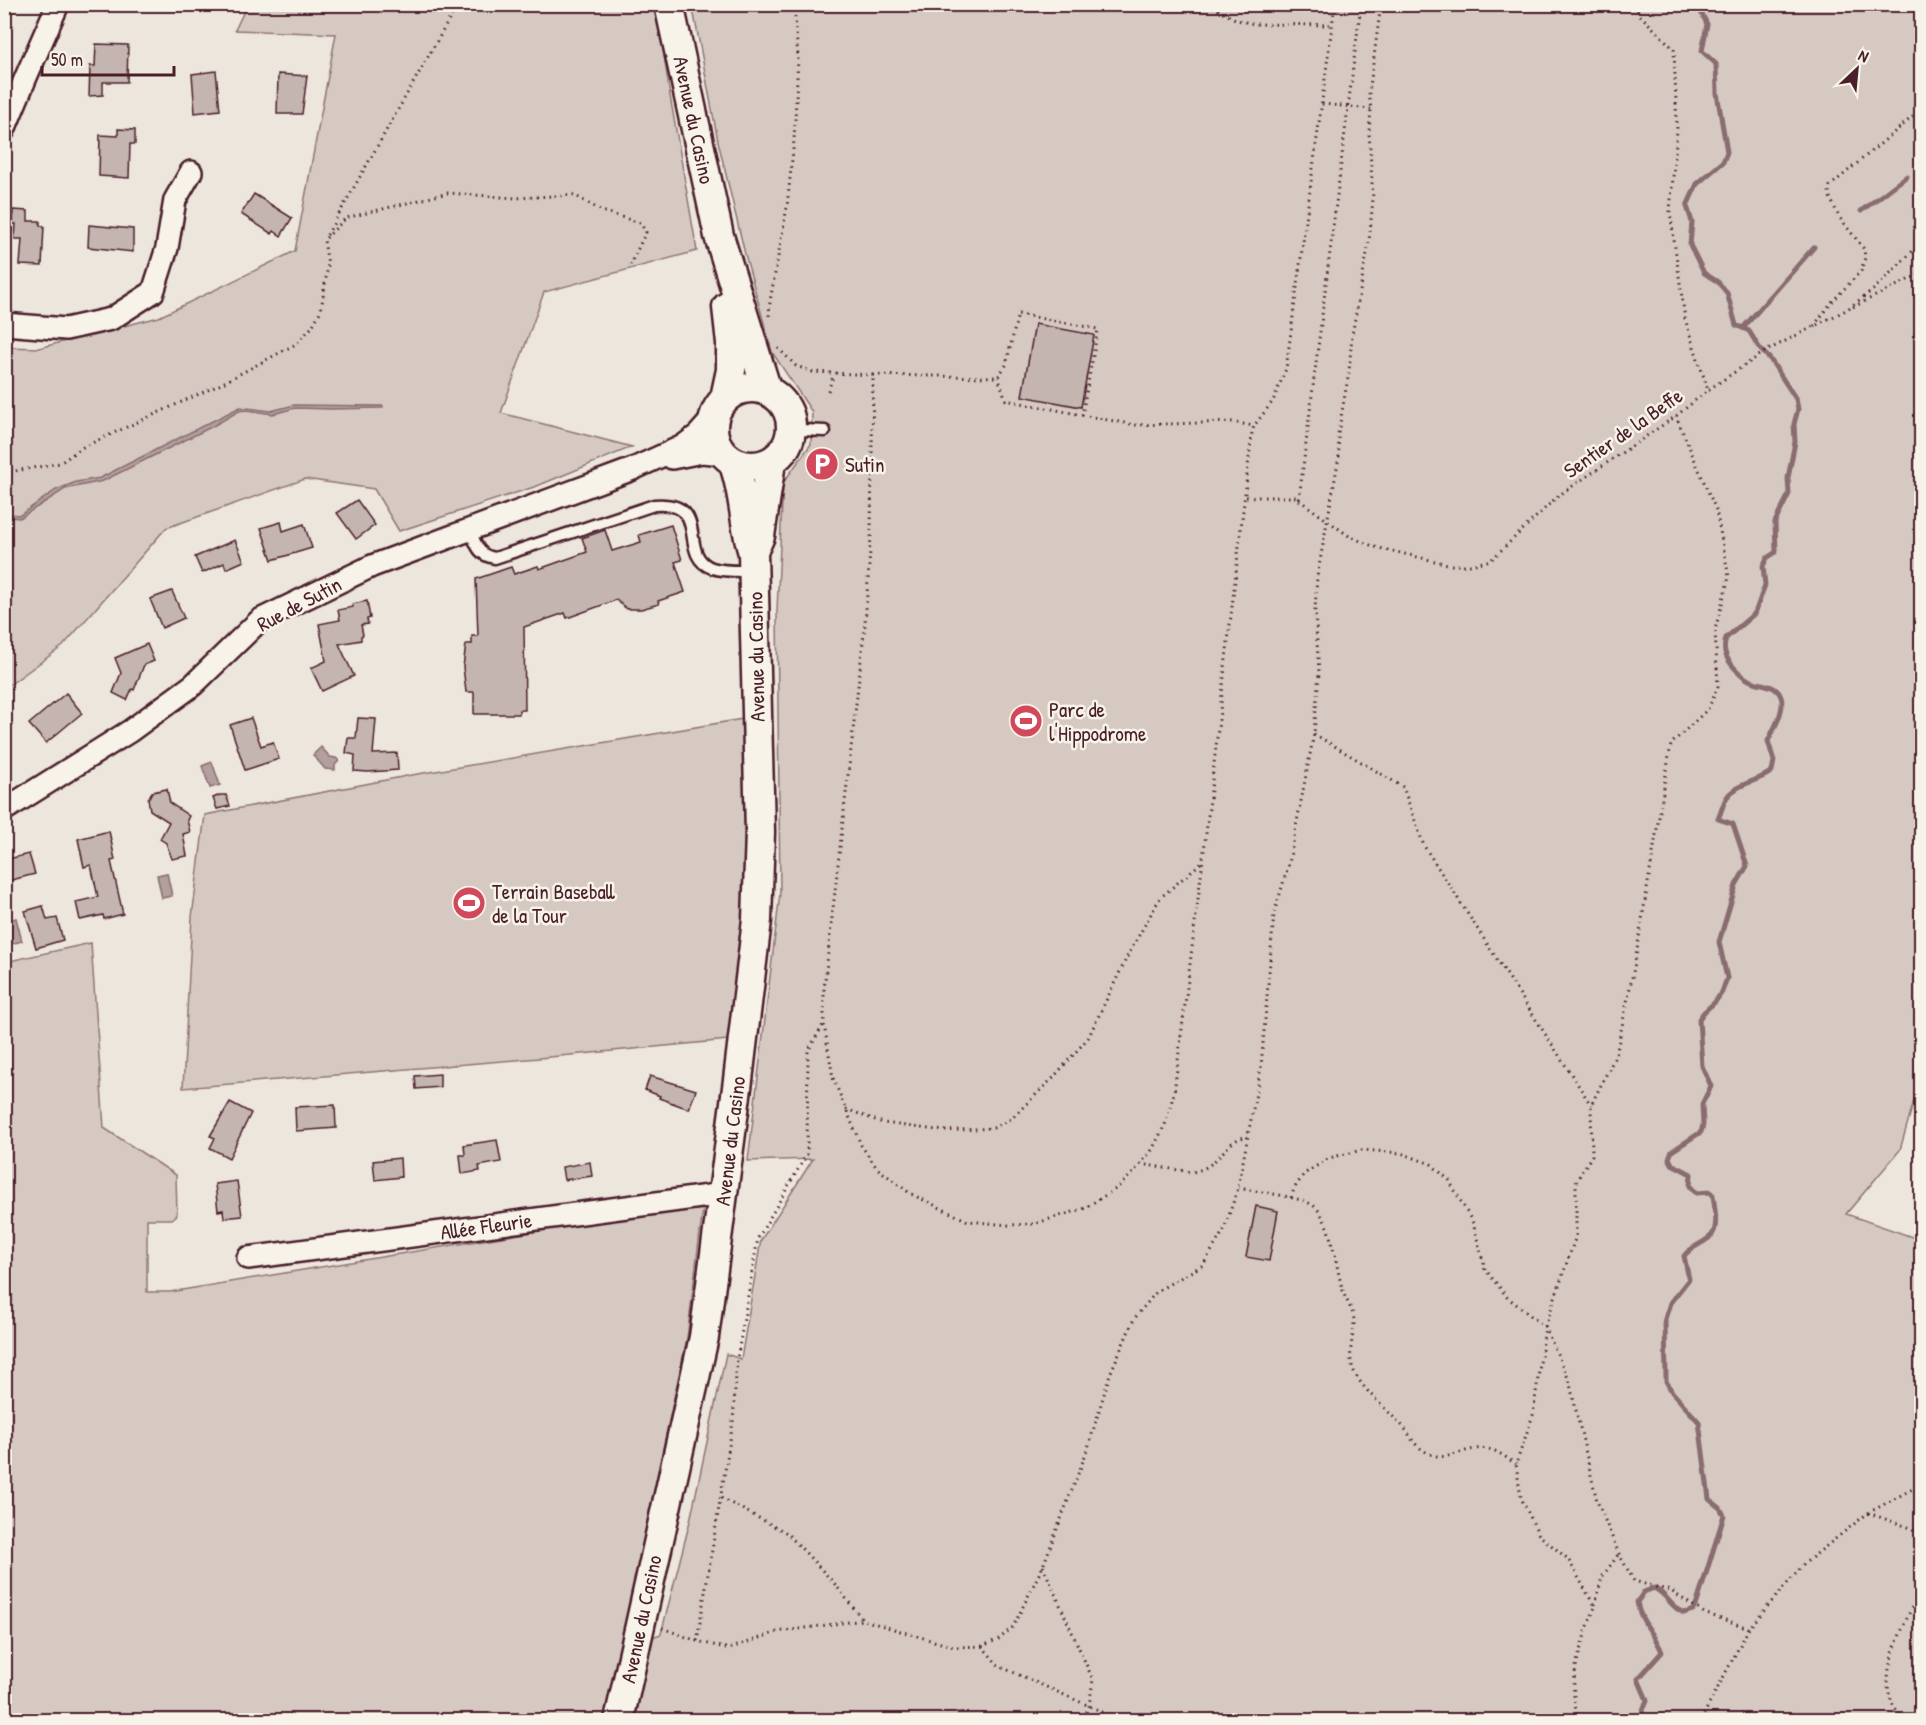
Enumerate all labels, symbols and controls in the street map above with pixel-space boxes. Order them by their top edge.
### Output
scale bar [42,39,174,77]
north arrow [1827,39,1887,99]
text: N [1855,44,1873,67]
text: 50 m [51,47,83,72]
street label: Avenue du Casino [666,53,722,187]
street label: Sentier de la Beffe [1558,381,1688,485]
parking icon: Sutin [804,446,840,482]
place label: Sutin [845,450,884,479]
street label: Rue de Sutin [252,570,346,638]
street label: Avenue du Casino [740,592,772,722]
place label: Parc de l'Hippodrome [1049,695,1146,748]
sports icon: Parc de l'Hippodrome [1008,703,1044,739]
place label: Terrain Baseball de la Tour [492,877,616,930]
sports icon: Terrain Baseball de la Tour [451,885,487,921]
street label: Avenue du Casino [708,1075,752,1207]
street label: Allée Fleurie [438,1205,534,1247]
street label: Avenue du Casino [613,1552,669,1686]

